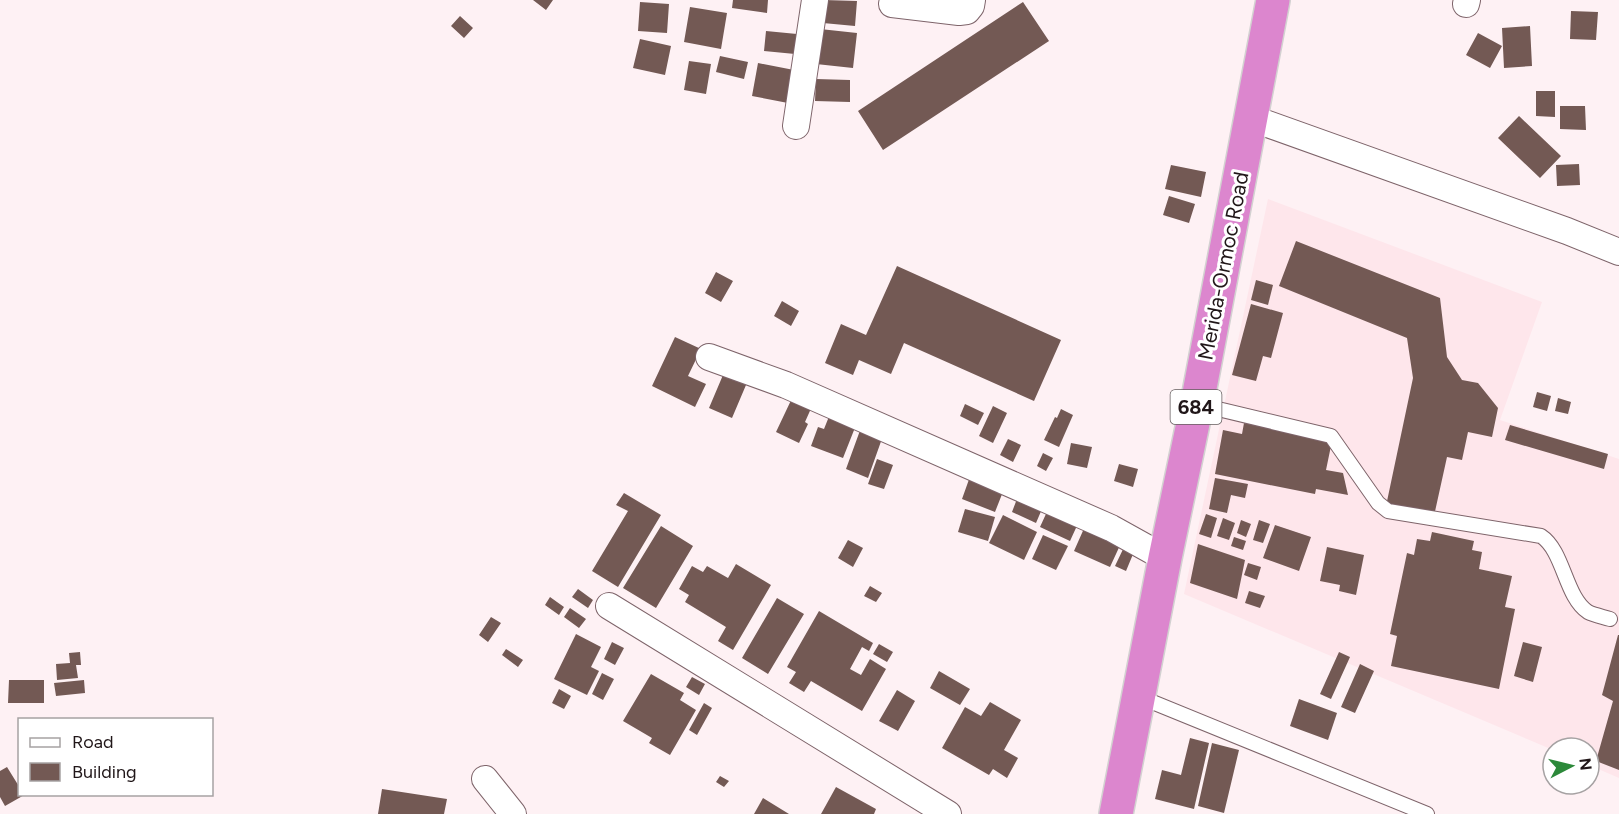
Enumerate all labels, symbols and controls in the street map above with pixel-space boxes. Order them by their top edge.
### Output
street label: Merida-Ormoc Road [1192,170,1254,362]
road number: 684 [1170,390,1222,424]
legend [18,718,213,796]
text: Road [72,731,113,753]
north arrow [1541,736,1601,796]
text: N [1575,757,1596,772]
text: Building [72,761,137,783]

